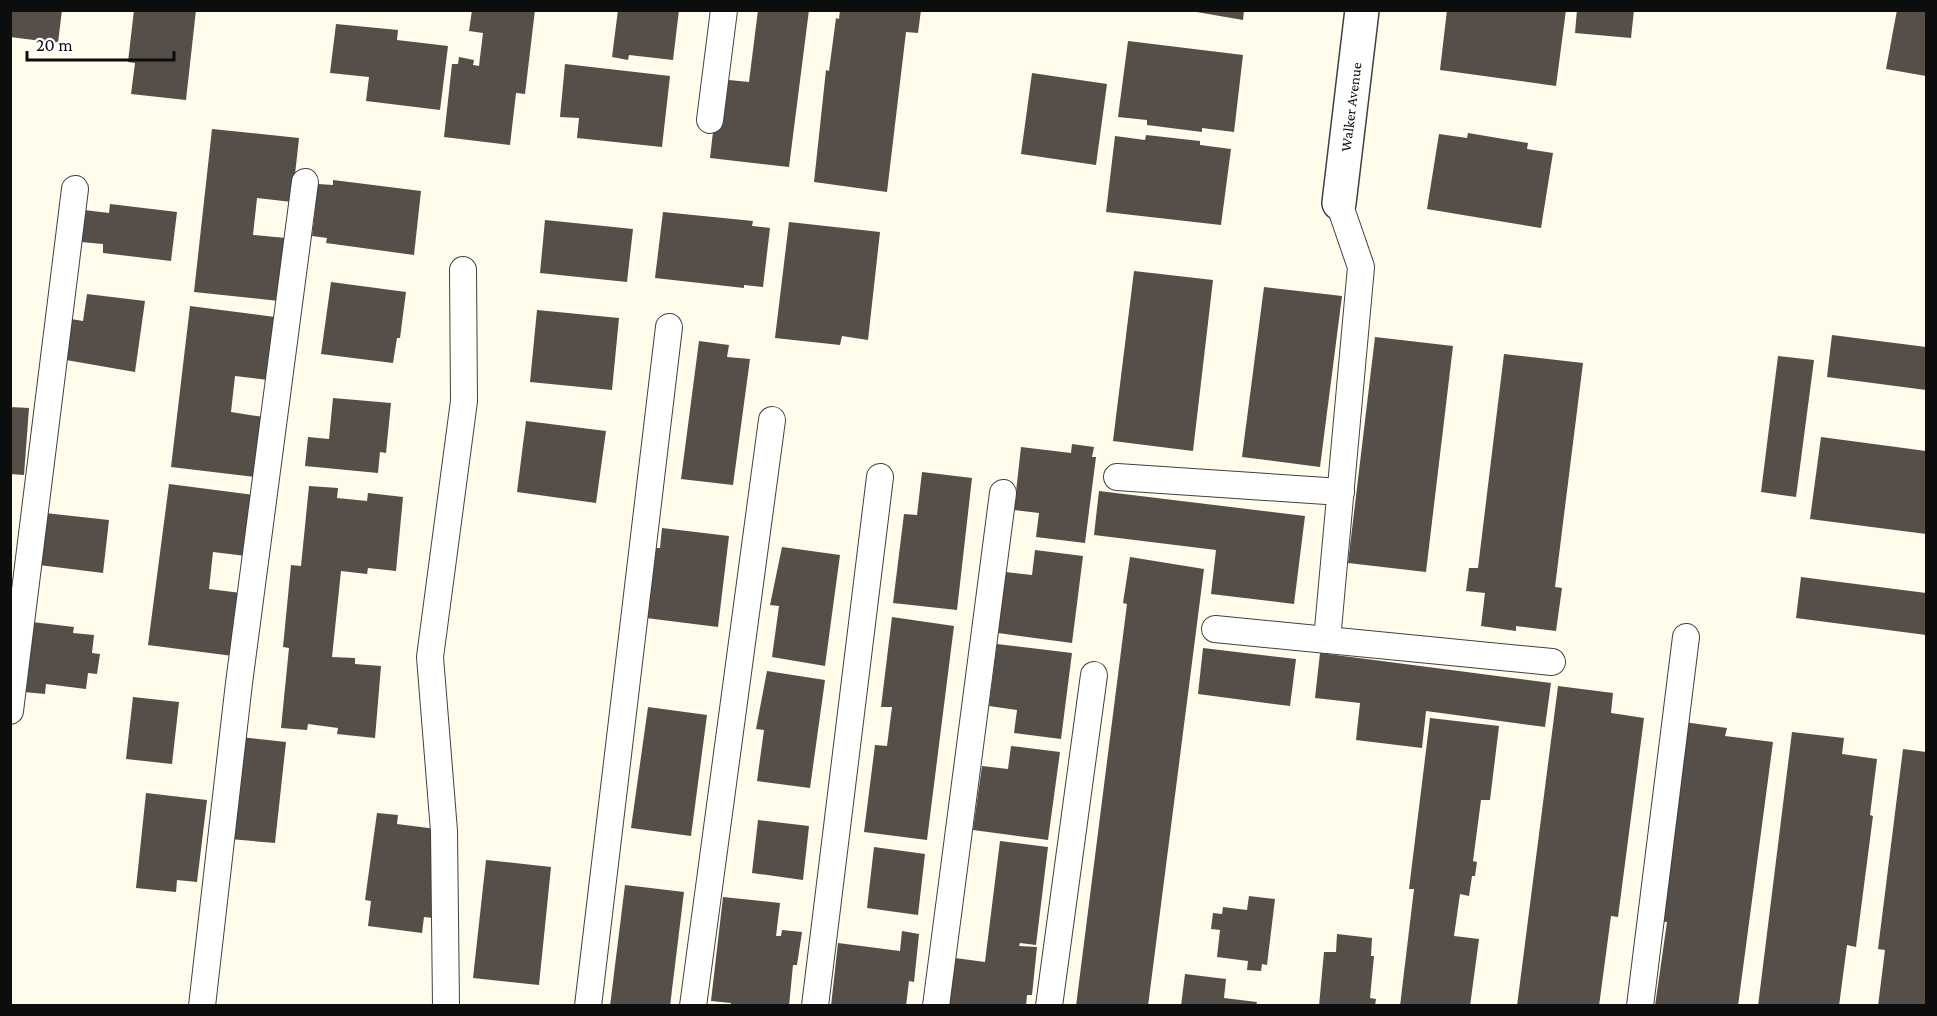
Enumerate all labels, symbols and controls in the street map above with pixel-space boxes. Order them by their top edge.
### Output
scale bar [27,24,174,62]
text: 20 m [36,35,73,55]
street label: Walker Avenue [1338,61,1364,153]

